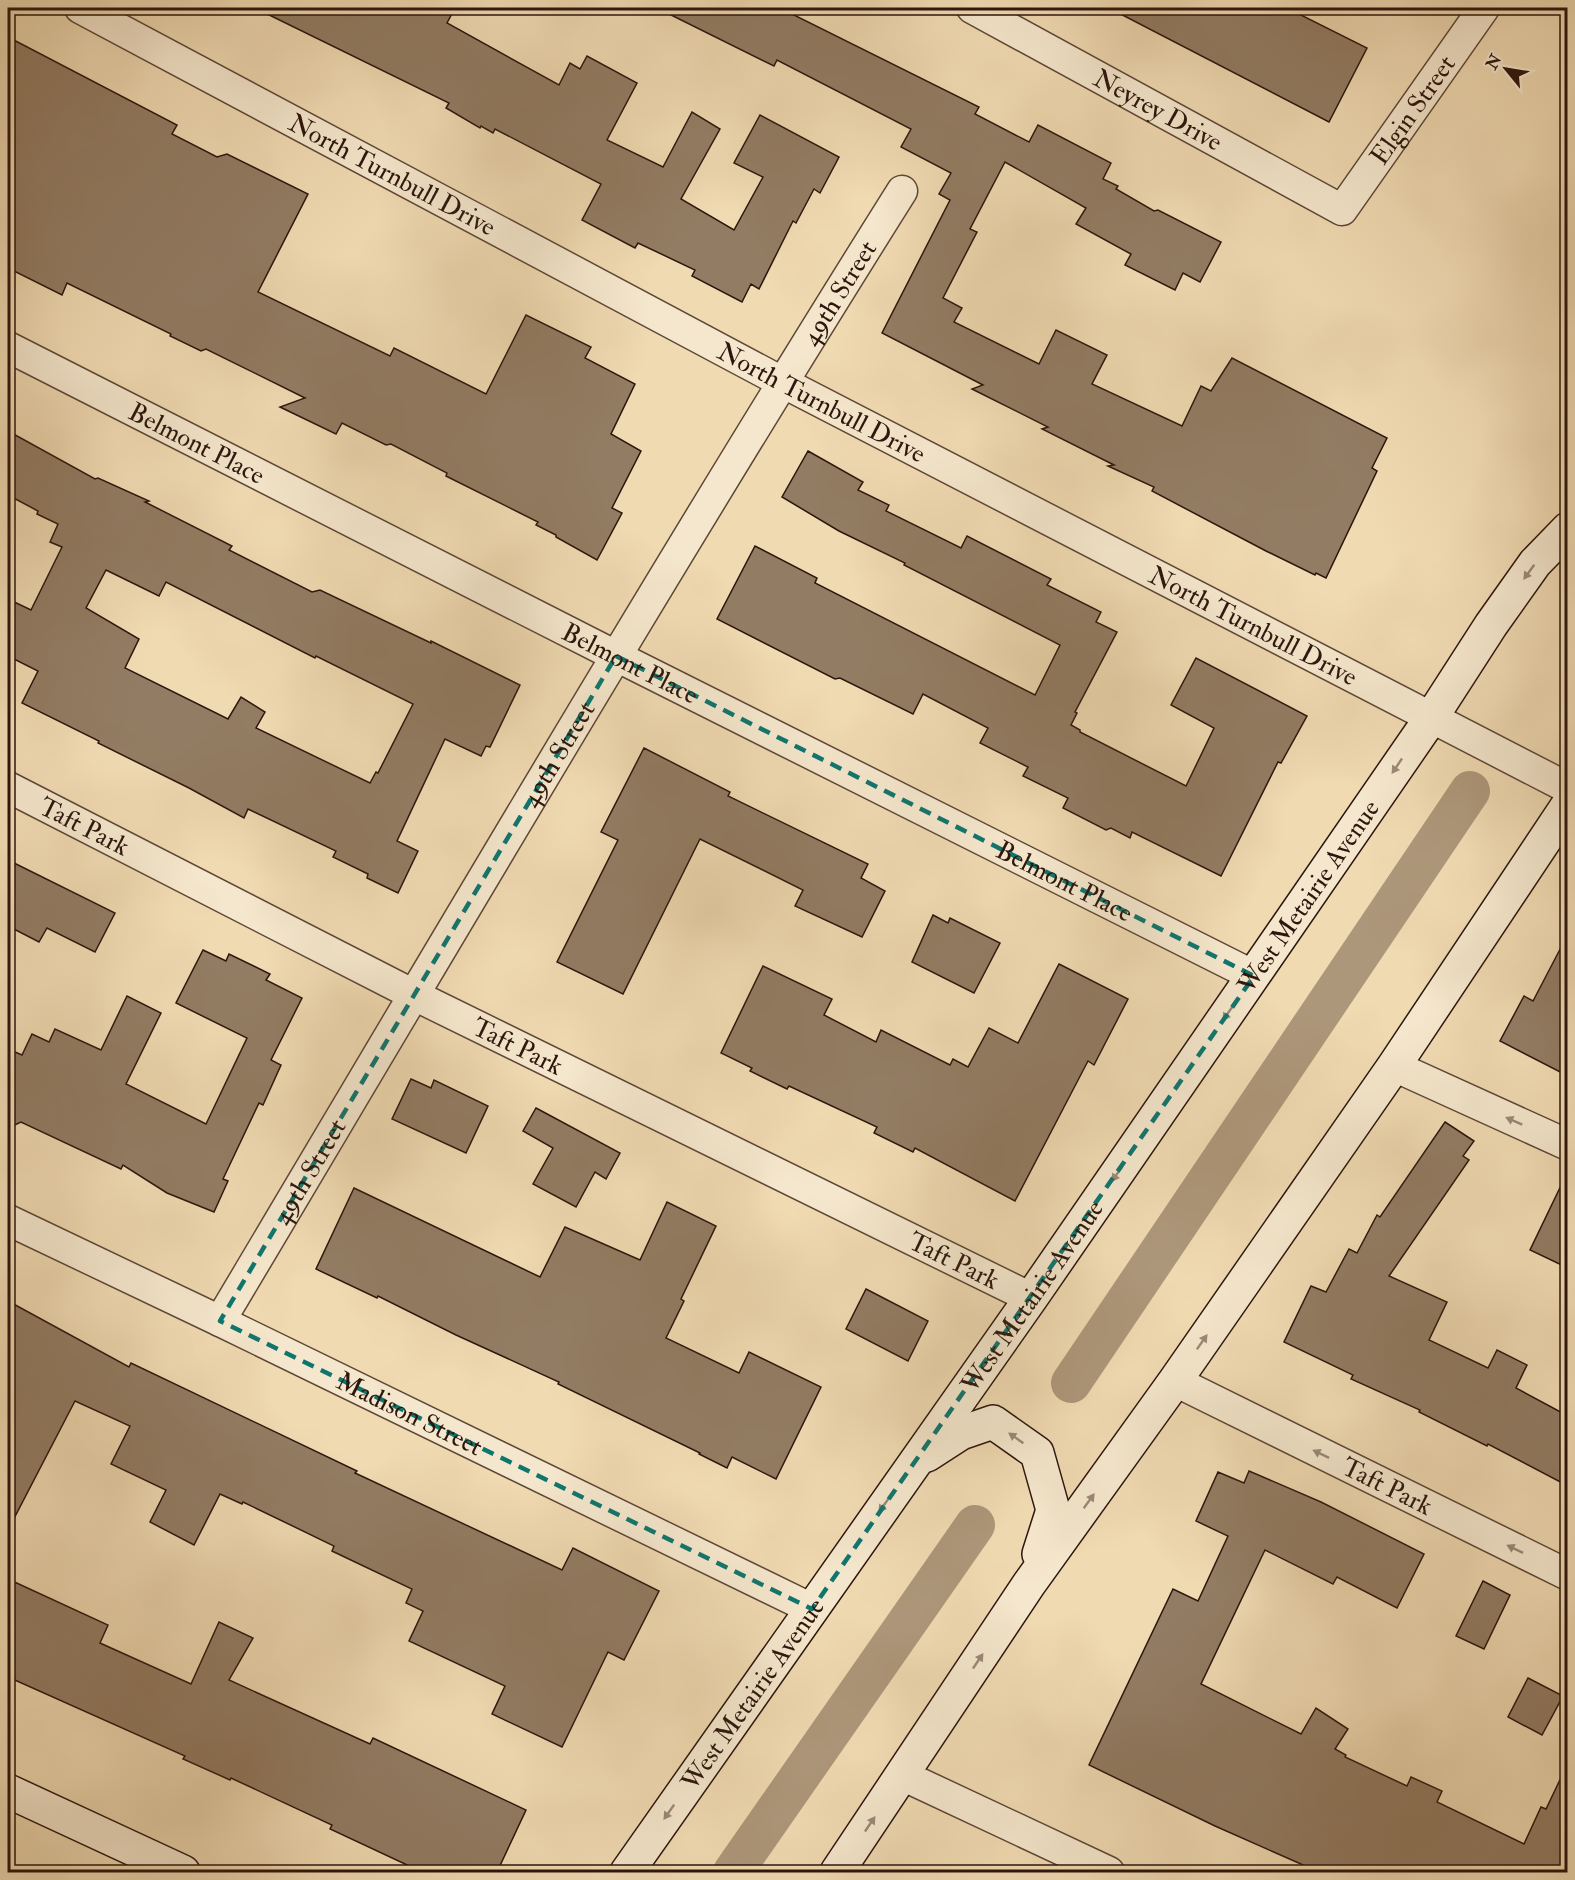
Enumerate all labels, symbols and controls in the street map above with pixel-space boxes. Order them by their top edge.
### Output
north arrow [1476,39,1536,99]
street label: Elgin Street [1364,49,1463,171]
text: N [1481,50,1506,74]
street label: Neyrey Drive [1088,62,1228,159]
street label: North Turnbull Drive [283,107,501,244]
street label: 49th Street [795,235,884,352]
street label: North Turnbull Drive [712,336,931,470]
street label: Belmont Place [123,396,270,492]
street label: North Turnbull Drive [1143,559,1363,693]
one-way arrow [1523,565,1535,580]
street label: Belmont Place [556,616,703,712]
street label: 49th Street [514,696,602,813]
one-way arrow [1392,758,1403,774]
street label: Taft Park [34,791,135,864]
street label: West Metairie Avenue [1231,794,1387,1000]
street label: Belmont Place [991,834,1138,930]
one-way arrow [1222,1005,1234,1021]
street label: Taft Park [467,1011,569,1083]
street label: 49th Street [266,1113,354,1231]
one-way arrow [1506,1116,1523,1125]
one-way arrow [1112,1166,1123,1182]
street label: West Metairie Avenue [954,1194,1111,1400]
street label: Taft Park [903,1225,1005,1297]
one-way arrow [1196,1335,1208,1351]
street label: Madison Street [331,1365,488,1463]
one-way arrow [1008,1432,1024,1444]
one-way arrow [1313,1449,1330,1458]
street label: Taft Park [1337,1451,1438,1523]
one-way arrow [1083,1494,1095,1510]
one-way arrow [878,1497,890,1513]
one-way arrow [1506,1545,1524,1555]
street label: West Metairie Avenue [674,1592,832,1797]
one-way arrow [972,1653,983,1670]
one-way arrow [664,1804,676,1819]
one-way arrow [864,1816,876,1832]

